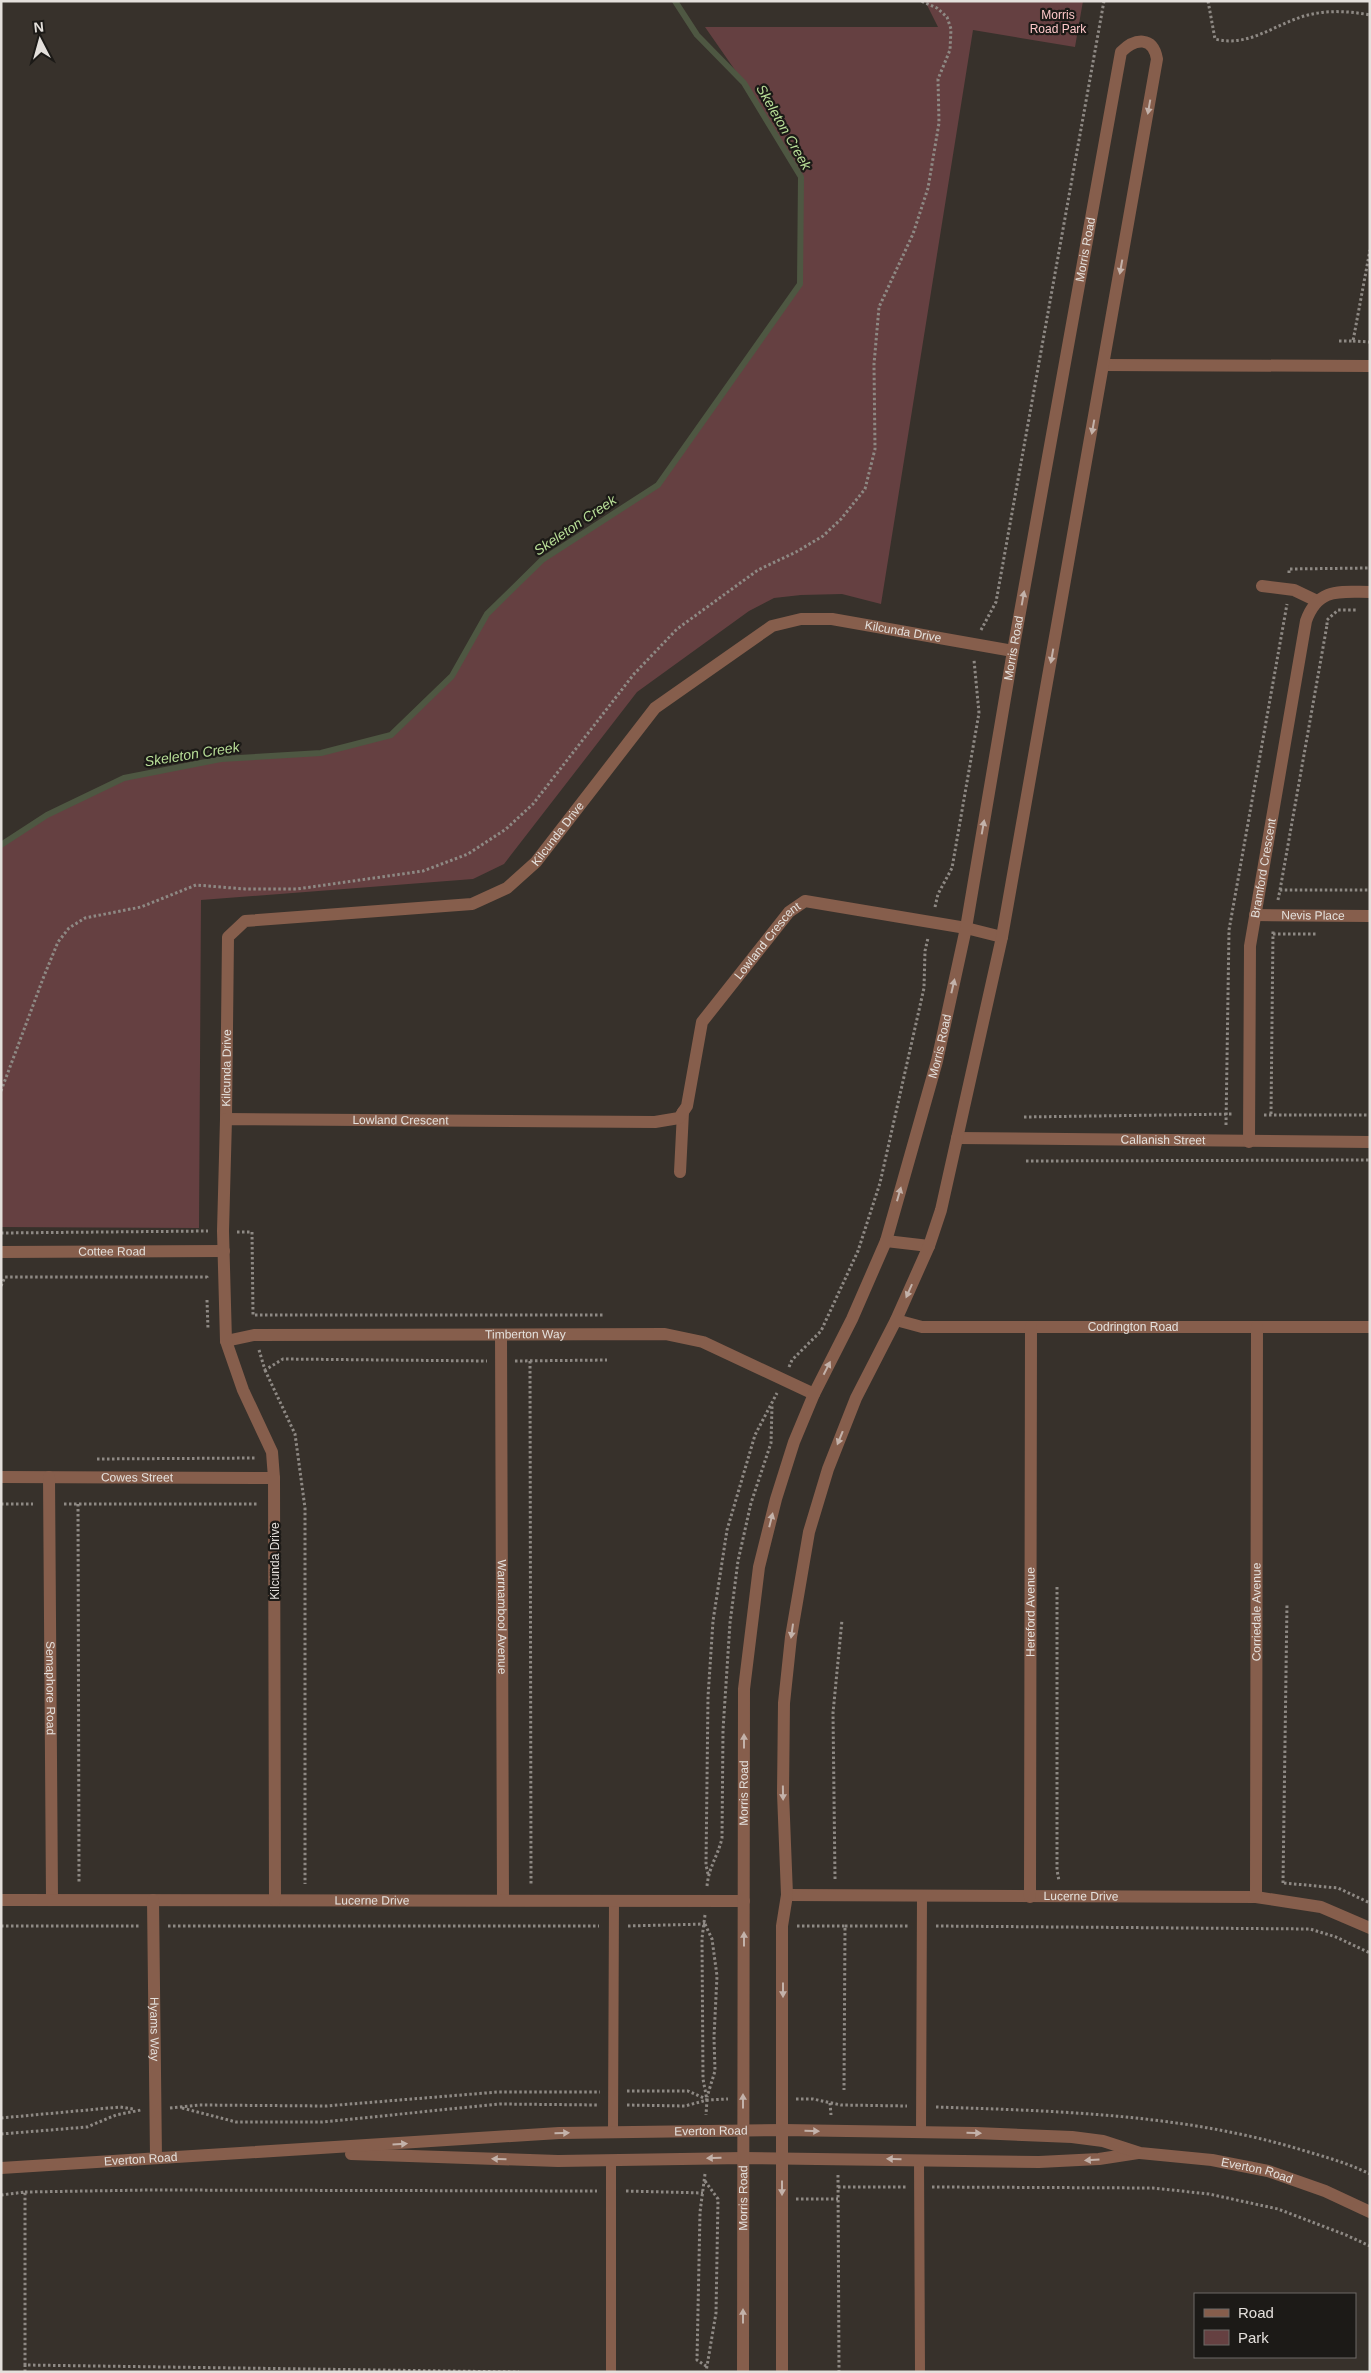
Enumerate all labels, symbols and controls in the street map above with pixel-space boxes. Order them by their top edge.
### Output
park label: Morris Road Park [1030,8,1087,36]
north arrow [15,15,65,65]
text: N [33,19,45,36]
water label: Skeleton Creek [753,82,815,173]
one-way arrow [1145,99,1153,115]
street label: Morris Road [1073,216,1098,283]
one-way arrow [1117,260,1125,276]
one-way arrow [1089,420,1097,436]
water label: Skeleton Creek [531,491,620,558]
one-way arrow [1019,589,1027,605]
street label: Morris Road [1001,615,1026,682]
street label: Kilcunda Drive [864,618,943,645]
one-way arrow [1048,648,1056,664]
water label: Skeleton Creek [143,738,242,769]
street label: Kilcunda Drive [529,799,587,869]
street label: Bramford Crescent [1248,817,1279,919]
one-way arrow [980,818,988,834]
street label: Lowland Crescent [731,899,804,982]
street label: Nevis Place [1281,908,1345,923]
one-way arrow [949,979,957,994]
street label: Morris Road [925,1013,954,1080]
street label: Kilcunda Drive [219,1029,234,1107]
street label: Lowland Crescent [352,1113,449,1128]
street label: Callanish Street [1120,1133,1206,1147]
one-way arrow [895,1187,903,1202]
street label: Cottee Road [78,1244,146,1259]
one-way arrow [905,1284,913,1298]
street label: Codrington Road [1088,1320,1179,1334]
street label: Timberton Way [485,1327,566,1341]
one-way arrow [823,1360,831,1375]
one-way arrow [836,1431,844,1445]
street label: Cowes Street [101,1470,174,1485]
one-way arrow [767,1512,775,1527]
street label: Kilcunda Drive [268,1522,282,1600]
street label: Warrnambool Avenue [495,1560,509,1675]
street label: Corriedale Avenue [1249,1562,1264,1661]
street label: Hereford Avenue [1023,1567,1038,1657]
one-way arrow [788,1623,796,1639]
street label: Semaphore Road [43,1641,58,1735]
one-way arrow [740,1733,748,1749]
street label: Morris Road [737,1760,751,1826]
one-way arrow [779,1785,787,1801]
street label: Lucerne Drive [1044,1889,1119,1903]
street label: Lucerne Drive [335,1893,410,1908]
one-way arrow [740,1931,748,1947]
one-way arrow [779,1982,787,1998]
street label: Hyams Way [147,1997,162,2061]
one-way arrow [739,2093,747,2109]
street label: Everton Road [674,2123,748,2138]
one-way arrow [804,2127,820,2135]
one-way arrow [554,2129,570,2137]
one-way arrow [967,2129,983,2137]
one-way arrow [392,2139,408,2147]
street label: Everton Road [104,2150,178,2169]
one-way arrow [491,2155,507,2163]
one-way arrow [706,2155,722,2163]
one-way arrow [886,2155,902,2163]
street label: Everton Road [1220,2155,1295,2186]
one-way arrow [1083,2156,1099,2164]
street label: Morris Road [736,2165,750,2231]
one-way arrow [778,2180,786,2196]
legend [1194,2293,1356,2358]
text: Road [1238,2304,1274,2321]
one-way arrow [739,2308,747,2324]
text: Park [1238,2329,1269,2346]

